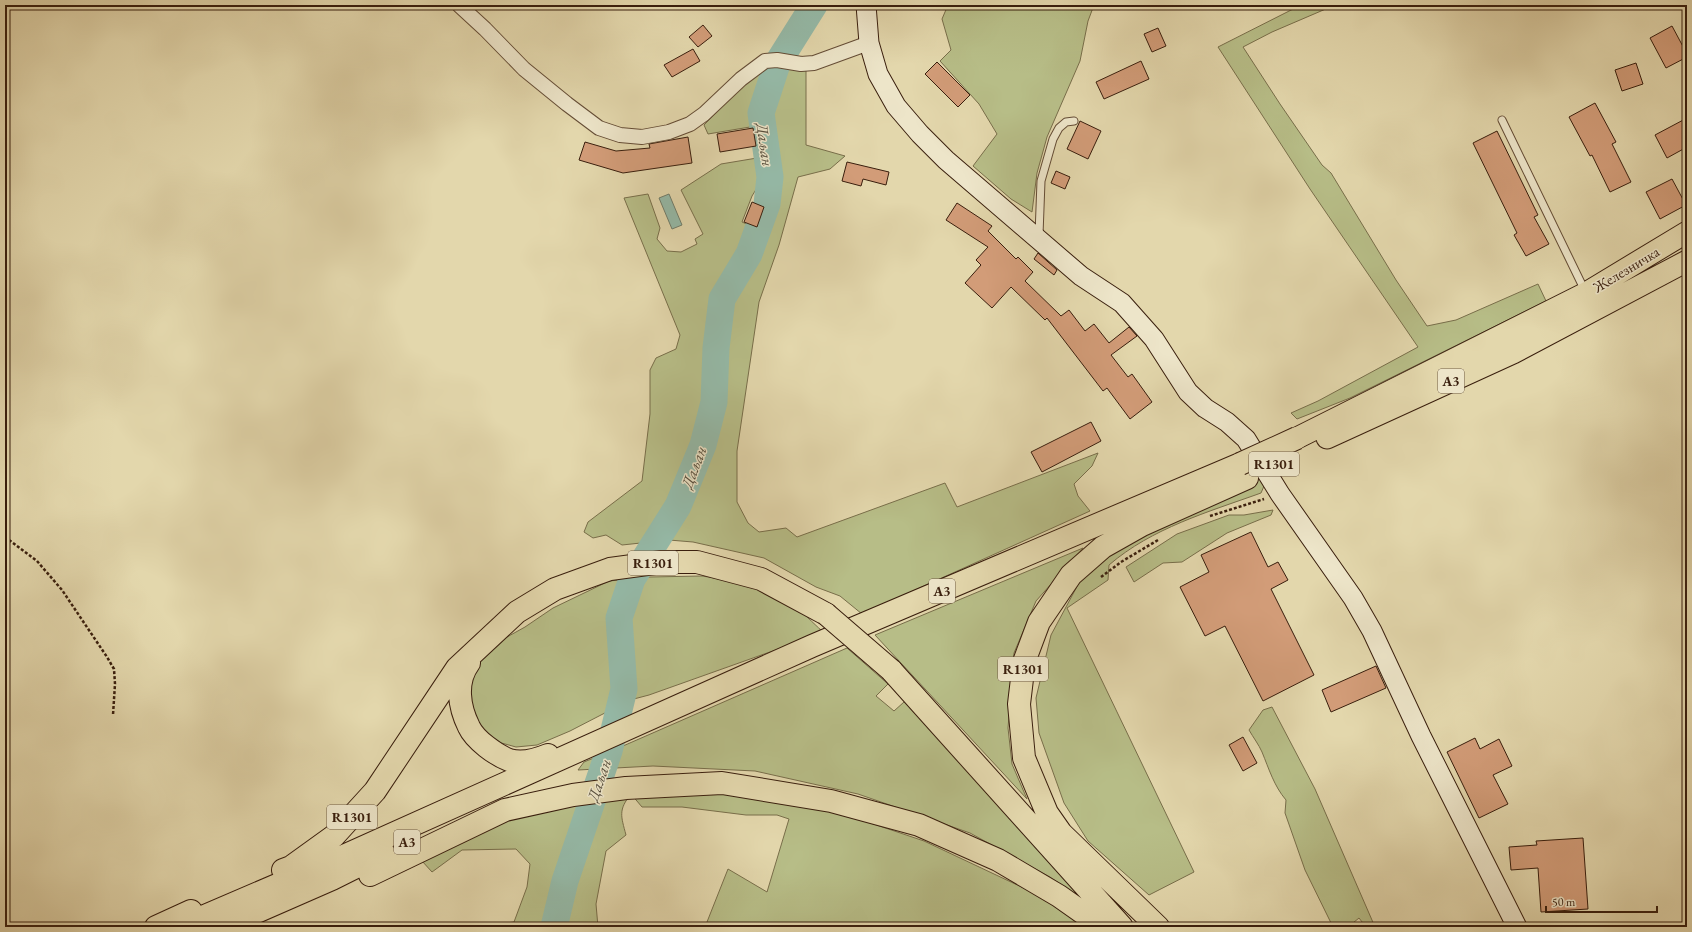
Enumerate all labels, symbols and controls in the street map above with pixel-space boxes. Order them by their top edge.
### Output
water label: Даљан [751,120,778,168]
street label: Железничка [1588,242,1663,297]
road number: A3 [1438,369,1464,393]
water label: Даљан [676,443,712,493]
road number: R1301 [1249,452,1299,476]
road number: R1301 [628,551,678,575]
road number: A3 [929,579,955,603]
road number: R1301 [998,657,1048,681]
water label: Даљан [581,756,616,806]
road number: R1301 [327,805,377,829]
road number: A3 [394,830,420,854]
scale bar [1546,888,1657,914]
text: 50 m [1552,894,1576,910]

